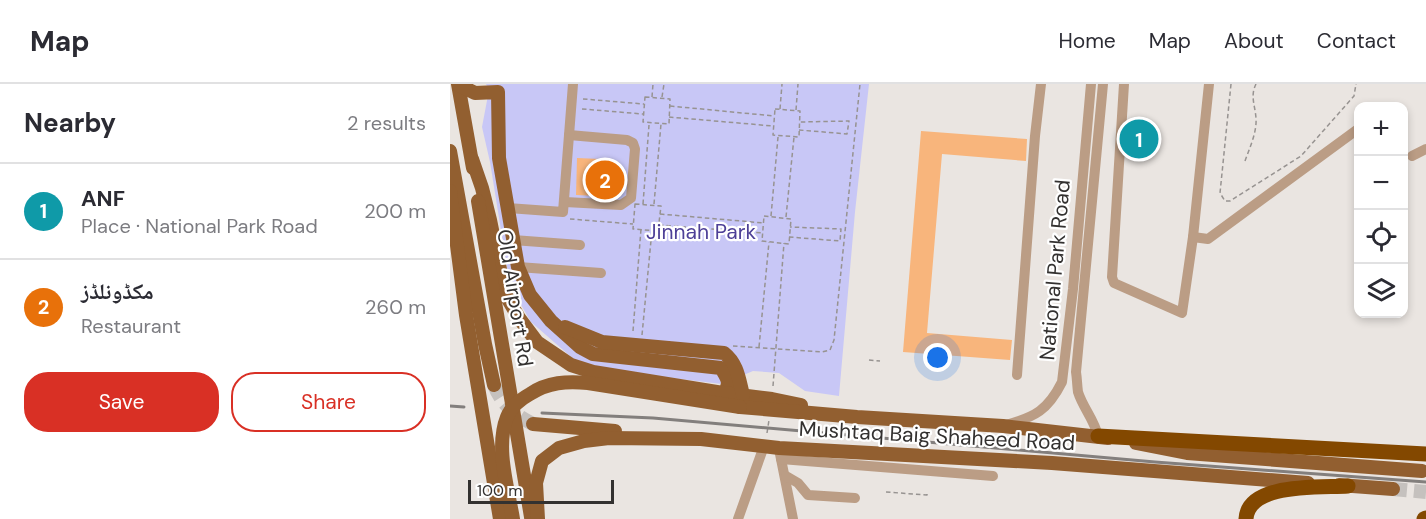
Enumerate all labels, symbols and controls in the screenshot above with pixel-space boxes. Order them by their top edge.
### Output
text: Map [30,23,90,60]
text: Home [1058,27,1116,55]
text: Map [1149,27,1191,55]
text: About [1224,27,1284,55]
text: Contact [1317,27,1396,55]
map controls [1354,102,1408,318]
button: + [1354,102,1408,156]
text: Nearby [24,106,116,140]
text: 2 results [347,110,426,136]
pin: 1 [1120,116,1158,162]
button: − [1354,156,1408,210]
pin: 2 [586,158,624,202]
street label: National Park Road [1033,179,1077,361]
text: ANF [81,184,125,213]
text: 1 [40,198,47,224]
text: 200 m [364,198,426,224]
button: locate [1354,210,1408,264]
text: Place · National Park Road [81,213,318,239]
park label: Jinnah Park [646,218,757,246]
street label: Old Airport Rd [490,227,540,369]
button: layers [1354,264,1408,318]
text: مکڈونلڈز [81,277,154,306]
text: 2 [38,294,49,320]
text: 260 m [365,294,426,320]
text: Restaurant [81,313,181,339]
your location [923,343,952,372]
button: Save [24,372,219,432]
button: Share [231,372,426,432]
street label: Mushtaq Baig Shaheed Road [798,415,1076,457]
scale bar [468,477,614,504]
text: 100 m [477,480,522,501]

